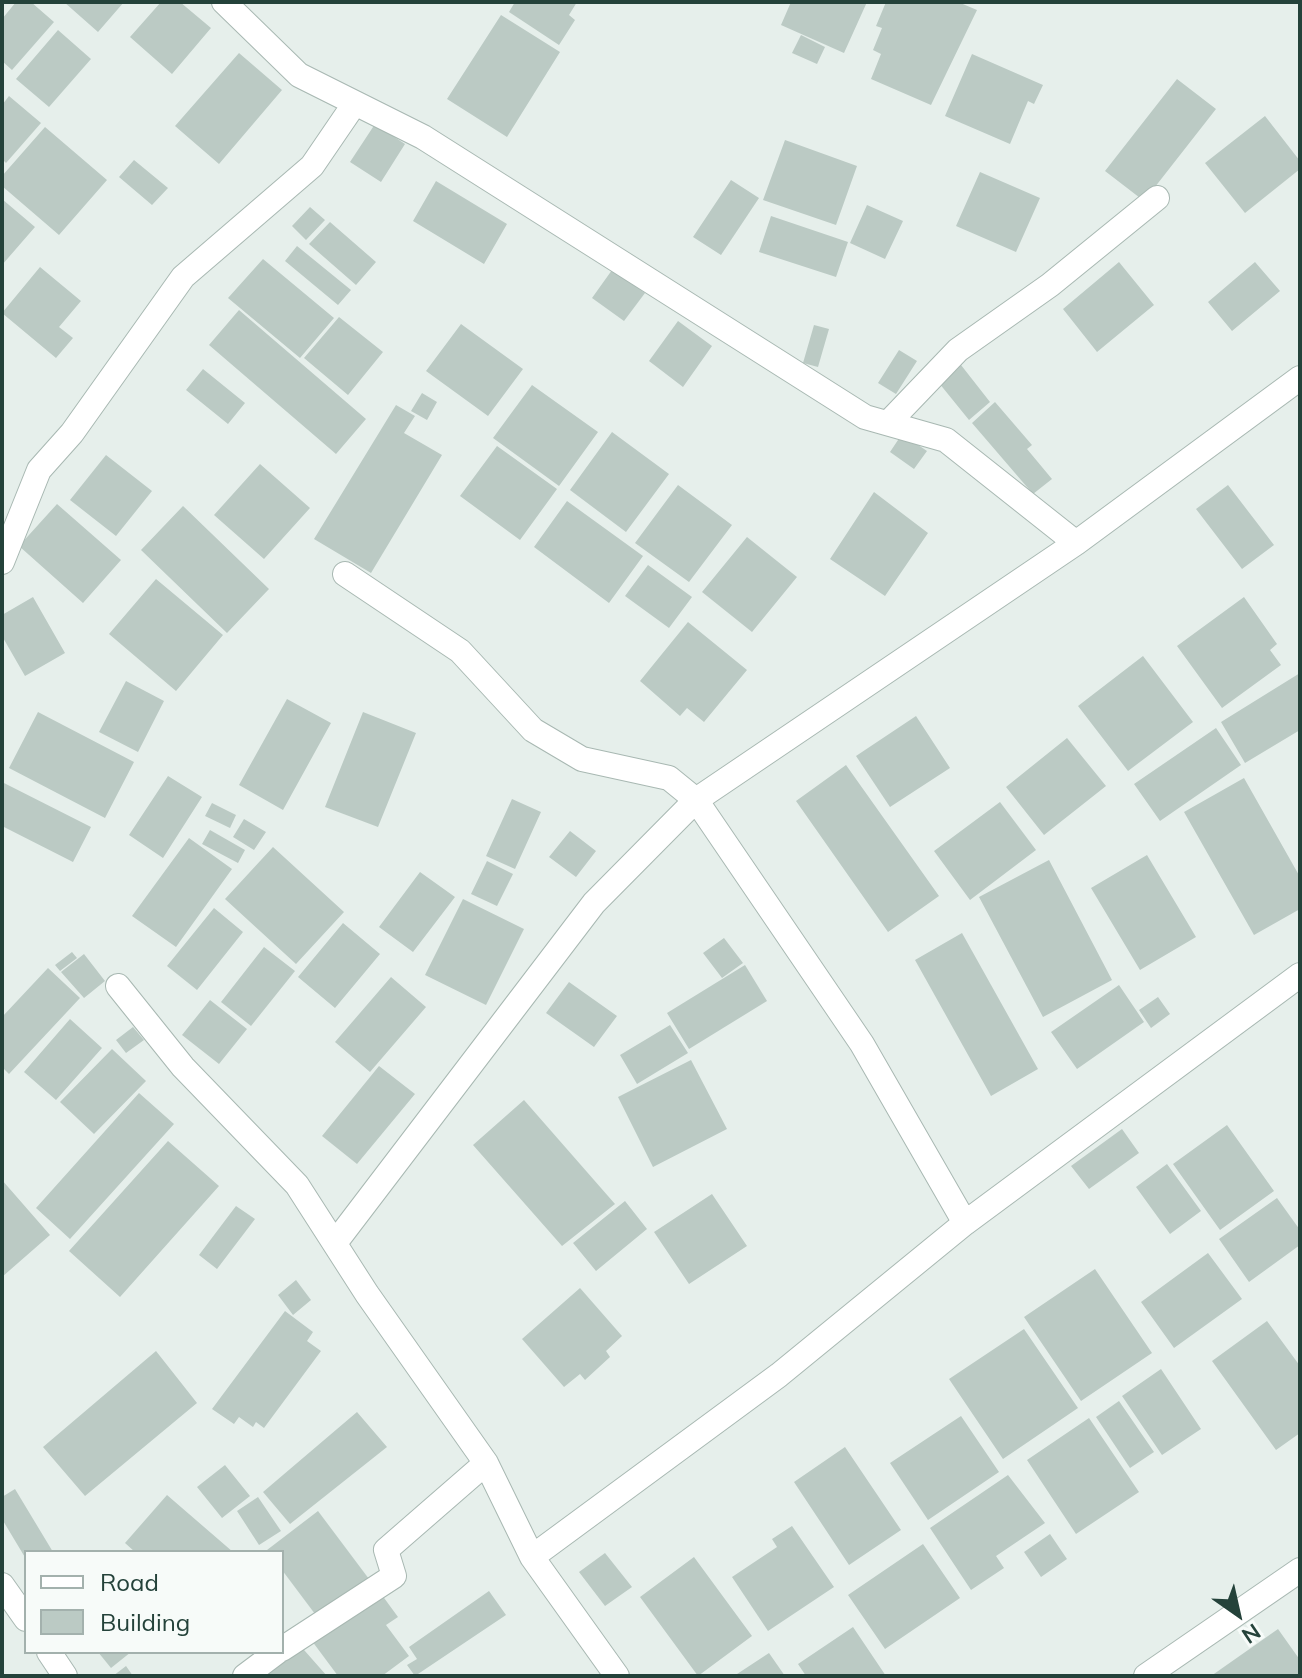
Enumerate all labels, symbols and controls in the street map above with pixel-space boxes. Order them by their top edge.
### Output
legend [24,1550,284,1654]
text: Road [100,1567,159,1597]
north arrow [1198,1574,1278,1654]
text: Building [100,1607,190,1637]
text: N [1237,1618,1266,1650]

